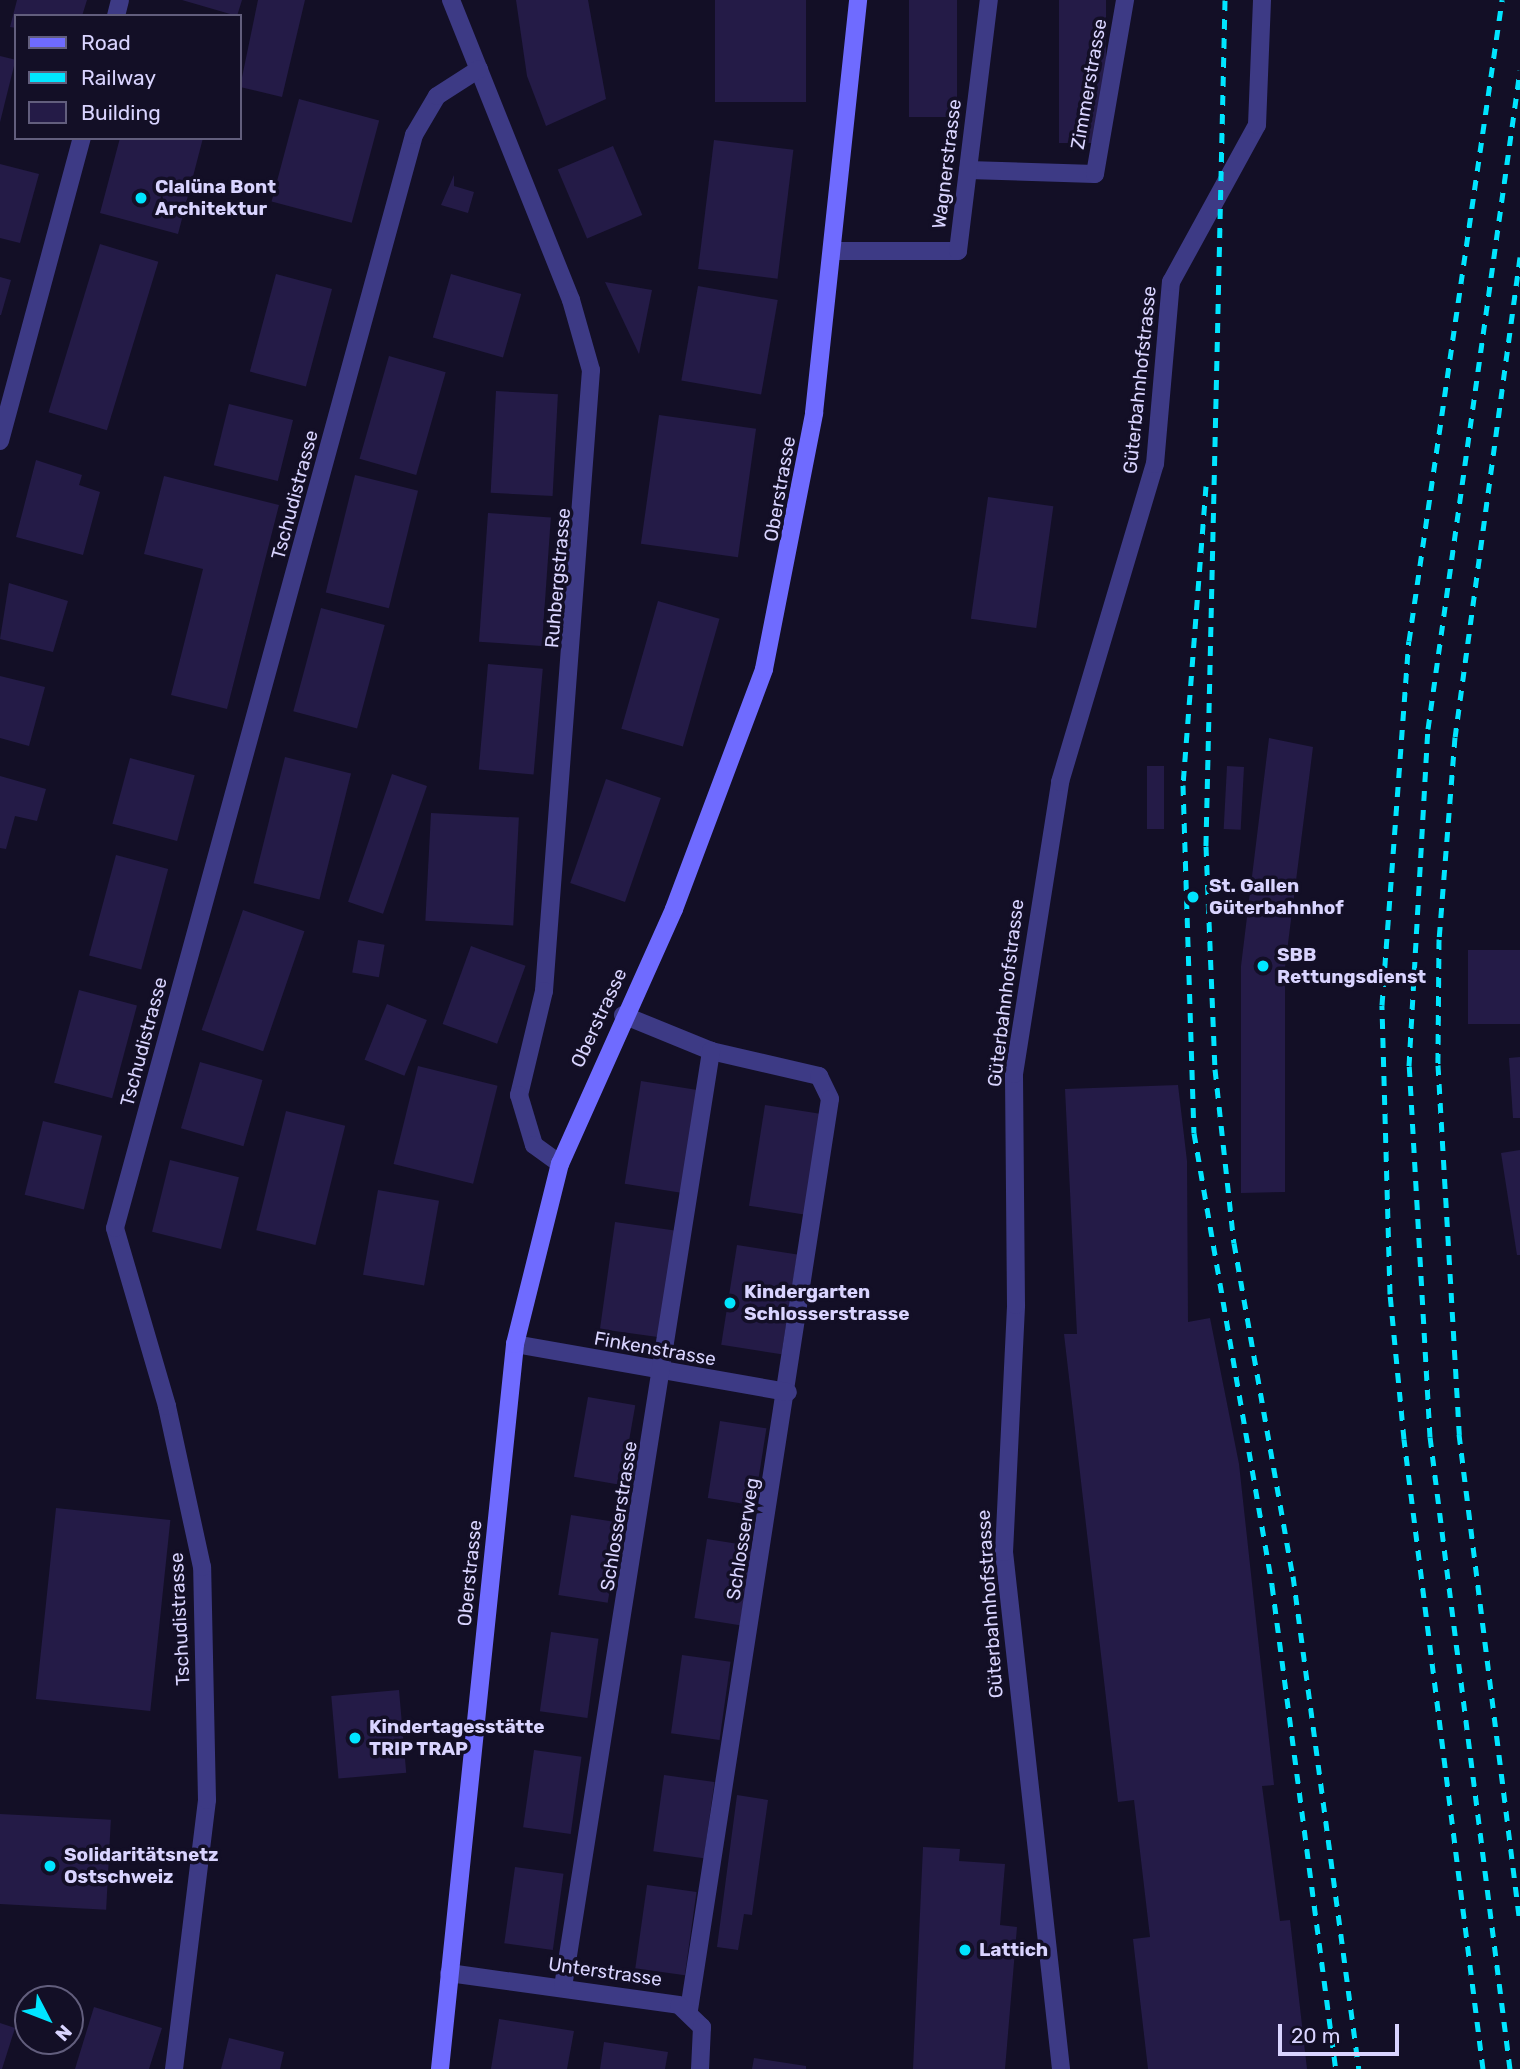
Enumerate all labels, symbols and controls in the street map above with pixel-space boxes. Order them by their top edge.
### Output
legend [14,14,242,140]
street label: Zimmerstrasse [1066,17,1112,151]
text: Road [81,30,131,55]
text: Railway [81,65,156,90]
street label: Wagnerstrasse [928,98,966,230]
text: Building [81,100,161,125]
place label: Clalüna Bont Architektur [155,176,276,220]
marker: Clalüna Bont Architektur [133,190,149,206]
street label: Güterbahnhofstrasse [1119,285,1161,475]
street label: Tschudistrasse [267,428,323,562]
street label: Oberstrasse [760,434,800,544]
street label: Ruhbergstrasse [541,507,575,649]
place label: St. Gallen Güterbahnhof [1209,875,1344,919]
marker: St. Gallen Güterbahnhof [1183,887,1203,907]
street label: Güterbahnhofstrasse [983,898,1029,1088]
place label: SBB Rettungsdienst [1277,944,1426,988]
marker: SBB Rettungsdienst [1255,958,1271,974]
street label: Oberstrasse [566,965,632,1071]
street label: Tschudistrasse [116,975,172,1109]
place label: Kindergarten Schlosserstrasse [744,1281,909,1325]
marker: Kindergarten Schlosserstrasse [722,1295,738,1311]
street label: Finkenstrasse [592,1327,718,1371]
street label: Schlosserstrasse [596,1439,642,1593]
street label: Schlosserweg [722,1476,764,1602]
street label: Güterbahnhofstrasse [972,1509,1008,1699]
street label: Oberstrasse [453,1519,487,1627]
street label: Tschudistrasse [165,1552,195,1686]
place label: Kindertagesstätte TRIP TRAP [369,1716,545,1760]
marker: Kindertagesstätte TRIP TRAP [347,1730,363,1746]
place label: Solidaritätsnetz Ostschweiz [64,1844,219,1888]
marker: Solidaritätsnetz Ostschweiz [42,1858,58,1874]
place label: Lattich [979,1939,1048,1961]
marker: Lattich [957,1942,973,1958]
street label: Unterstrasse [547,1953,663,1991]
north arrow [14,1985,84,2055]
scale bar [1282,2010,1403,2054]
text: N [50,2020,77,2046]
text: 20 m [1291,2023,1340,2048]

